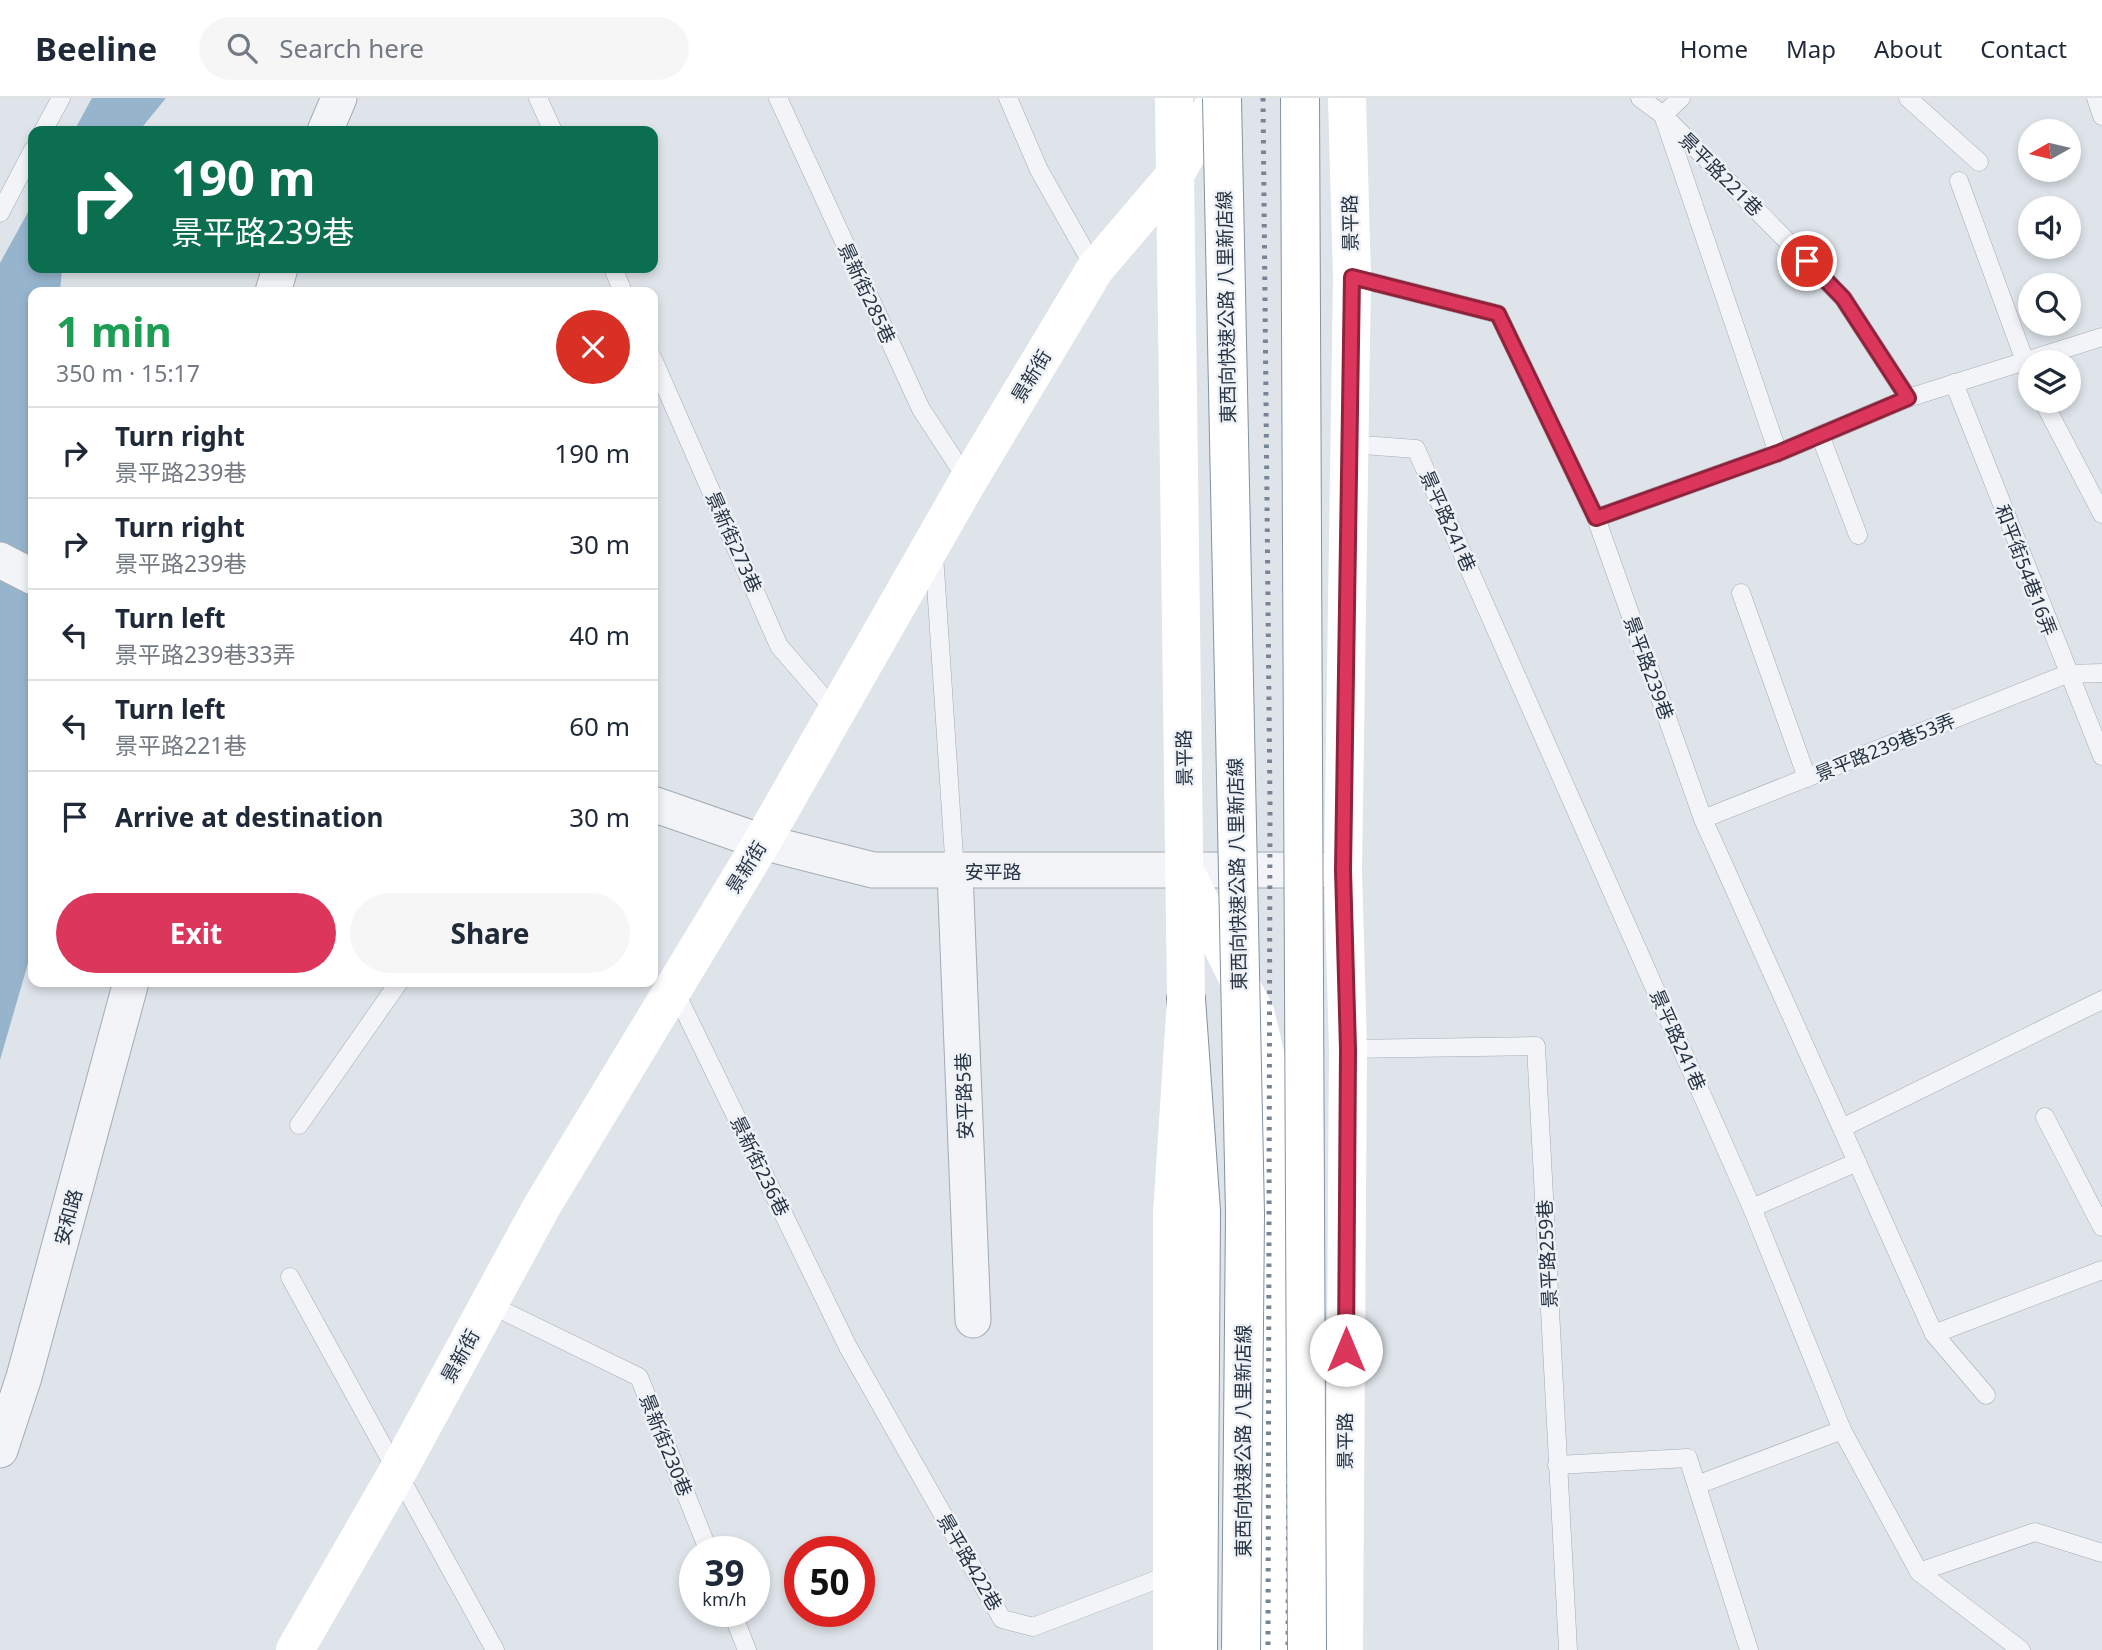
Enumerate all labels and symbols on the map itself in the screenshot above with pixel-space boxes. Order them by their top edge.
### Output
north arrow [2018,119,2081,182]
street label: 景平路221巷 [1673,126,1769,222]
street label: 東西向快速公路 八里新店線 [1211,190,1241,424]
street label: 景平路 [1337,194,1363,252]
pin [1777,231,1837,291]
street label: 景新街285巷 [832,238,902,348]
street label: 景新街 [1005,345,1057,407]
street label: 景平路241巷 [1414,466,1482,576]
street label: 景新街273巷 [700,487,768,597]
street label: 和平街54巷16弄 [1989,501,2063,639]
street label: 景平路239巷 [1618,613,1680,723]
street label: 景平路239巷53弄 [1811,707,1959,787]
street label: 景平路 [1171,729,1197,787]
street label: 東西向快速公路 八里新店線 [1222,757,1252,991]
street label: 景新街 [720,836,772,898]
street label: 安平路 [964,859,1022,885]
street label: 景平路241巷 [1644,985,1712,1095]
street label: 安平路5巷 [949,1052,979,1140]
street label: 景新街236巷 [725,1111,795,1221]
street label: 安和路 [48,1186,88,1248]
street label: 景平路259巷 [1531,1199,1563,1309]
position arrow [1309,1313,1383,1387]
street label: 景新街 [435,1325,485,1387]
street label: 東西向快速公路 八里新店線 [1230,1325,1256,1557]
street label: 景新街230巷 [634,1390,698,1500]
street label: 景平路 [1332,1412,1358,1470]
street label: 景平路422巷 [932,1508,1008,1616]
speed limit sign: 50 [784,1536,875,1627]

